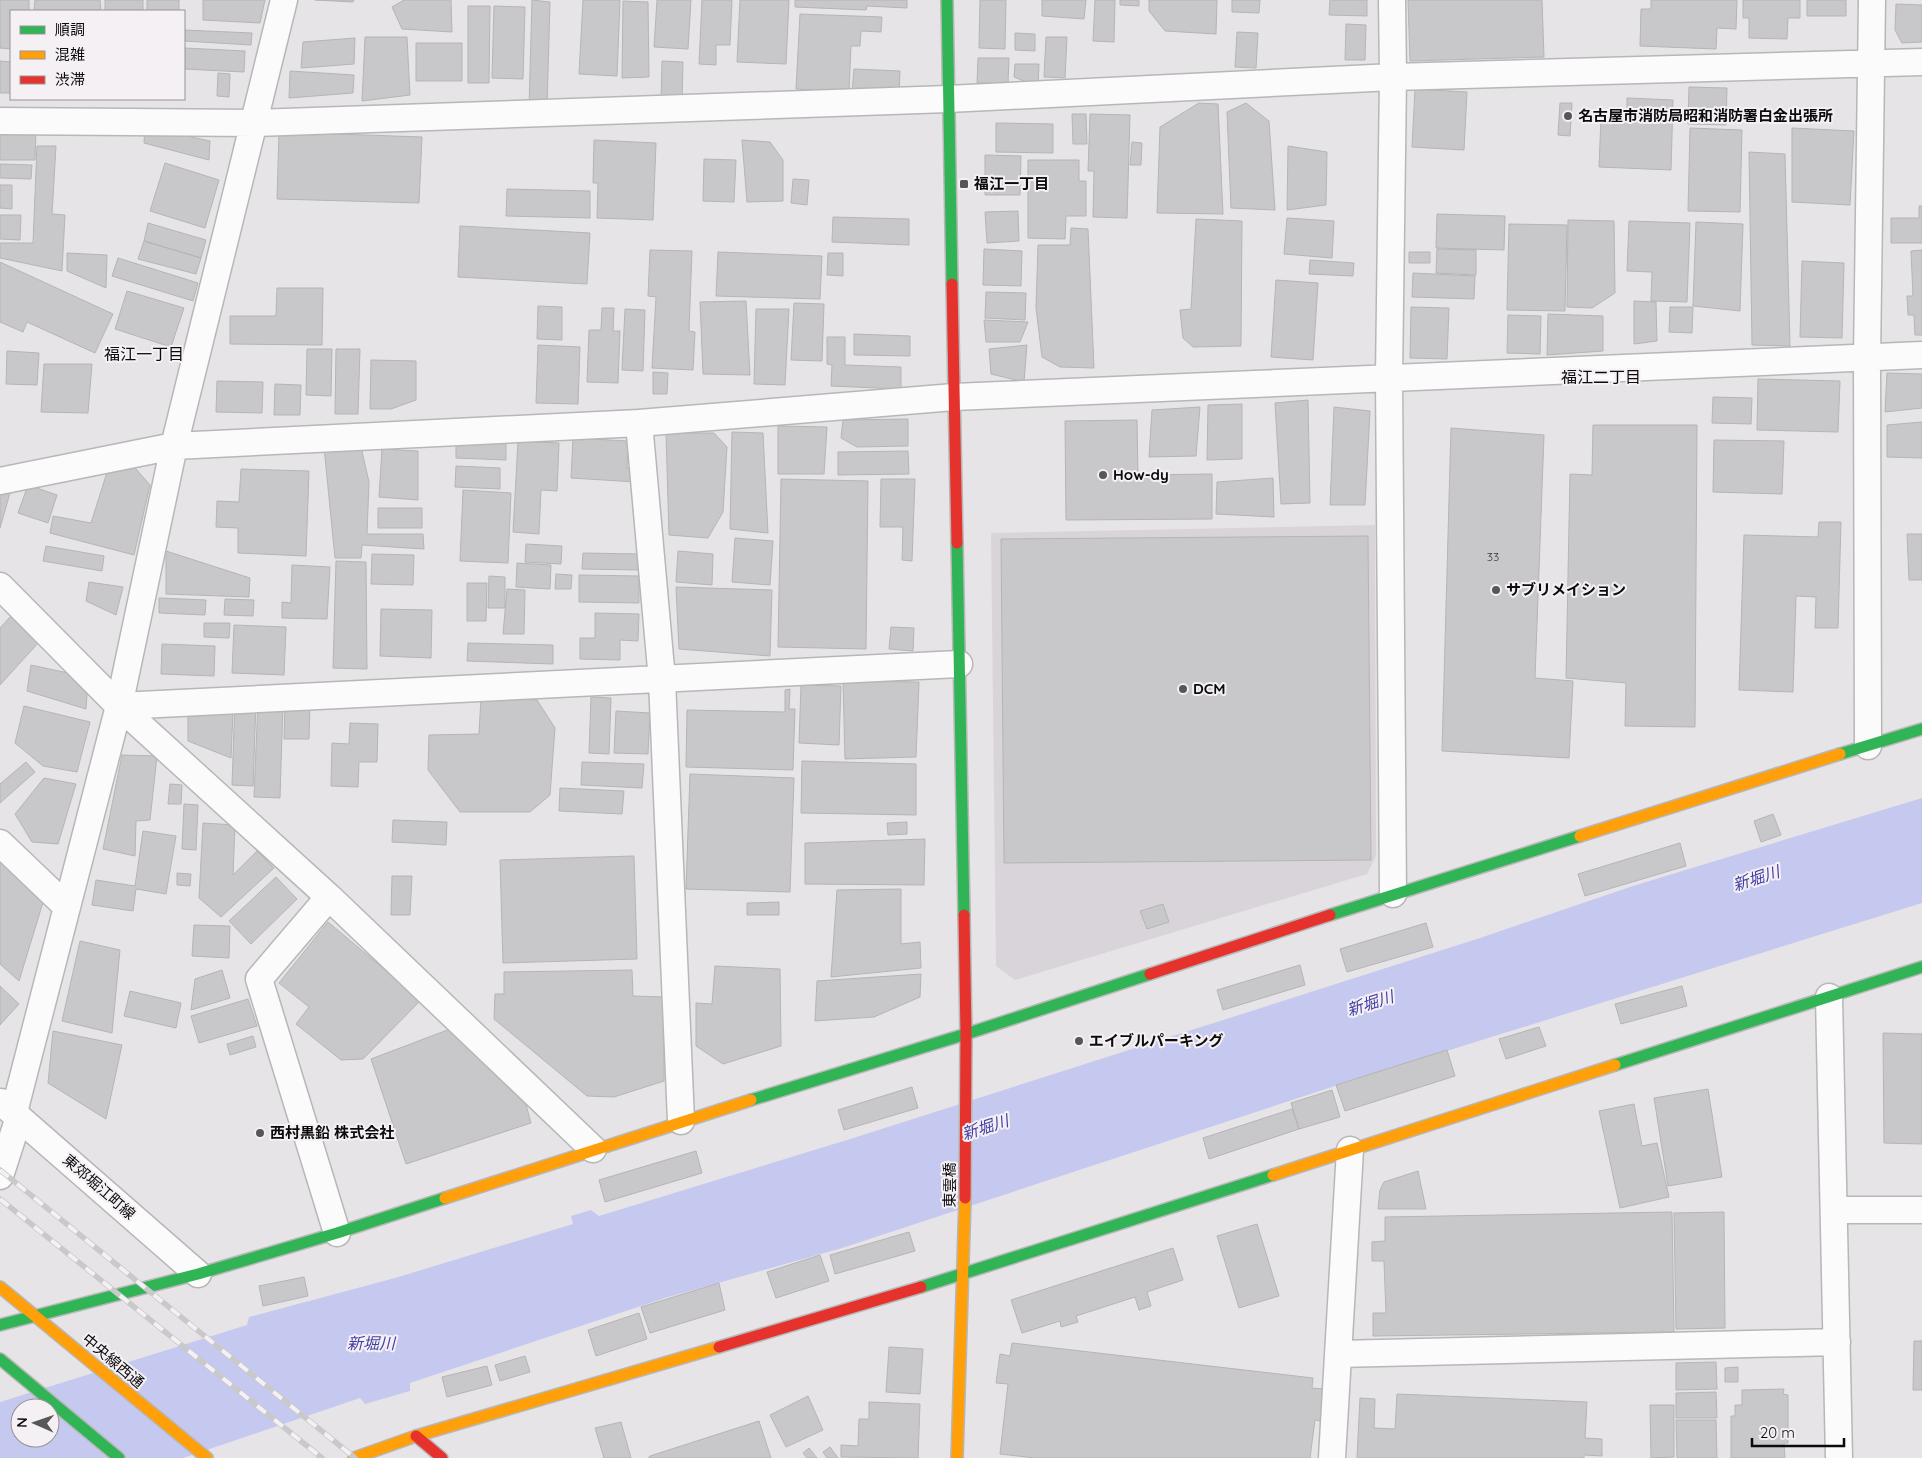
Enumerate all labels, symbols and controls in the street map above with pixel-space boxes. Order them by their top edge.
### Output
legend [10,10,185,100]
text: 順調 [55,20,85,39]
text: 混雑 [55,45,85,64]
text: 渋滞 [55,70,85,89]
place label: 名古屋市消防局昭和消防署白金出張所 [1578,106,1833,125]
marker: 名古屋市消防局昭和消防署白金出張所 [1562,110,1574,122]
place label: 福江一丁目 [973,174,1049,193]
marker: 福江一丁目 [958,178,970,190]
district label: 福江一丁目 [104,344,184,364]
district label: 福江二丁目 [1561,367,1641,387]
place label: How-dy [1113,465,1169,484]
marker: How-dy [1097,469,1109,481]
house number: 33 [1487,549,1499,564]
place label: サブリメイション [1506,580,1626,599]
marker: サブリメイション [1490,584,1502,596]
place label: DCM [1193,679,1225,698]
marker: DCM [1177,683,1189,695]
water label: 新堀川 [1730,860,1784,895]
water label: 新堀川 [1344,985,1398,1020]
place label: エイブルパーキング [1089,1031,1224,1050]
marker: エイブルパーキング [1073,1035,1085,1047]
water label: 新堀川 [959,1109,1013,1144]
place label: 西村黒鉛 株式会社 [270,1123,394,1142]
marker: 西村黒鉛 株式会社 [254,1127,266,1139]
street label: 東郊堀江町線 [59,1150,140,1223]
street label: 東雲橋 [940,1162,959,1208]
street label: 中央線西通 [78,1329,148,1392]
water label: 新堀川 [347,1333,397,1353]
north arrow [10,1398,60,1448]
scale bar [1752,1416,1844,1448]
text: N [13,1417,31,1428]
text: 20 m [1760,1423,1795,1442]

